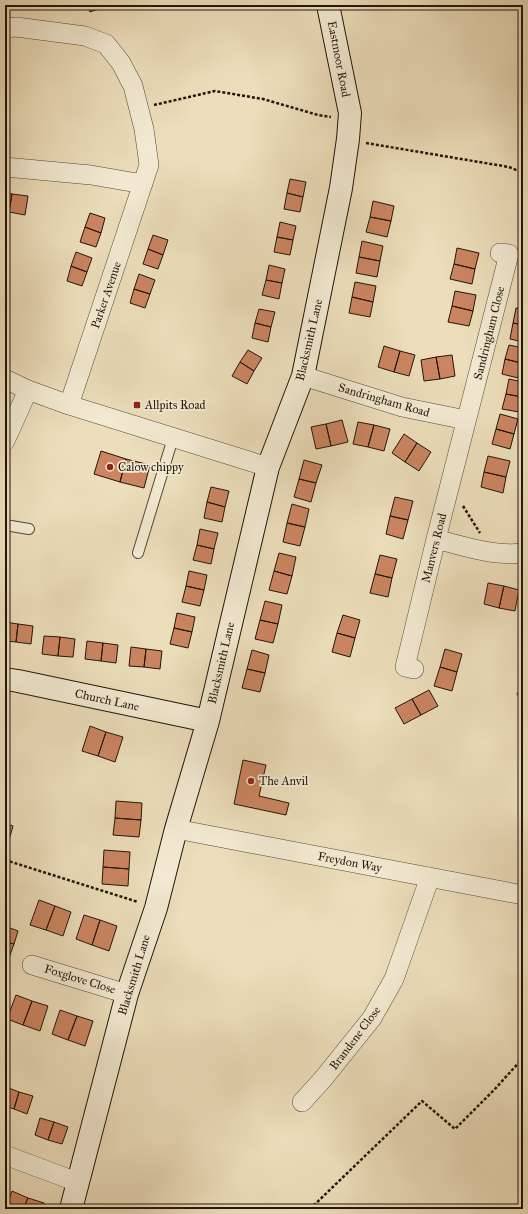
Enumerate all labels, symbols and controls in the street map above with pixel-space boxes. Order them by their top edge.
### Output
street label: Eastmoor Road [325,20,353,98]
street label: Parker Avenue [88,260,124,330]
street label: Sandringham Close [471,285,508,381]
street label: Blacksmith Lane [293,298,325,382]
street label: Sandringham Road [336,380,431,421]
place label: Allpits Road [144,398,206,412]
marker: Allpits Road [132,400,142,410]
place label: Calow chippy [118,460,184,474]
marker: Calow chippy [105,462,115,472]
street label: Manvers Road [419,512,449,584]
street label: Blacksmith Lane [205,621,237,705]
street label: Church Lane [74,686,140,714]
place label: The Anvil [259,774,309,788]
marker: The Anvil [246,776,256,786]
street label: Freydon Way [317,849,384,875]
street label: Blacksmith Lane [115,933,153,1017]
street label: Foxglove Close [42,962,117,997]
street label: Brandene Close [327,1003,383,1073]

